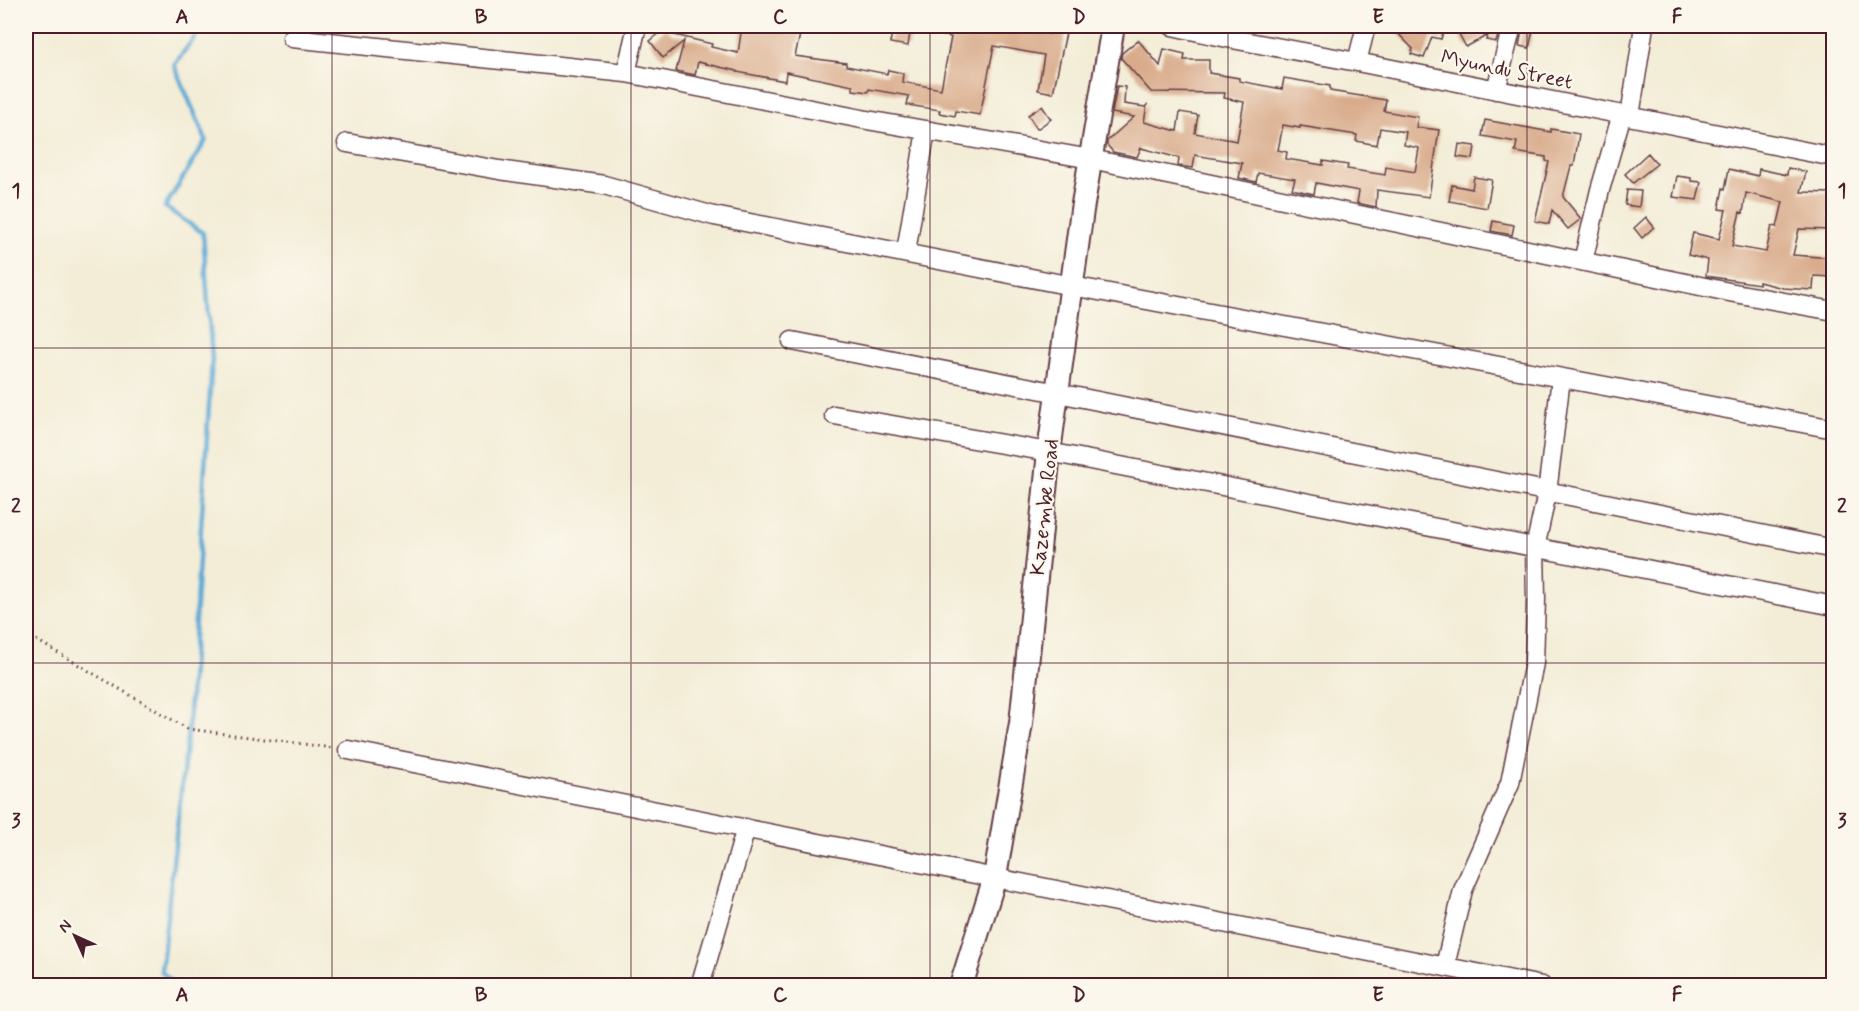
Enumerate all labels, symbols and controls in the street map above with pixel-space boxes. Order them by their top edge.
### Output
text: A [175,4,189,31]
text: B [475,4,488,31]
text: C [773,4,788,31]
text: D [1072,4,1086,31]
text: E [1372,4,1384,31]
text: F [1672,4,1683,31]
street label: Myundu Street [1438,43,1575,97]
text: 1 [12,178,20,205]
text: 1 [1838,178,1846,205]
street label: Kazembe Road [1024,437,1066,577]
text: 2 [11,493,21,520]
text: 2 [1837,493,1847,520]
text: 3 [11,808,21,835]
text: 3 [1837,808,1847,835]
north arrow [45,906,105,966]
text: N [54,915,77,938]
text: A [175,982,189,1009]
text: B [475,982,488,1009]
text: C [773,982,788,1009]
text: D [1072,982,1086,1009]
text: E [1372,982,1384,1009]
text: F [1672,982,1683,1009]

